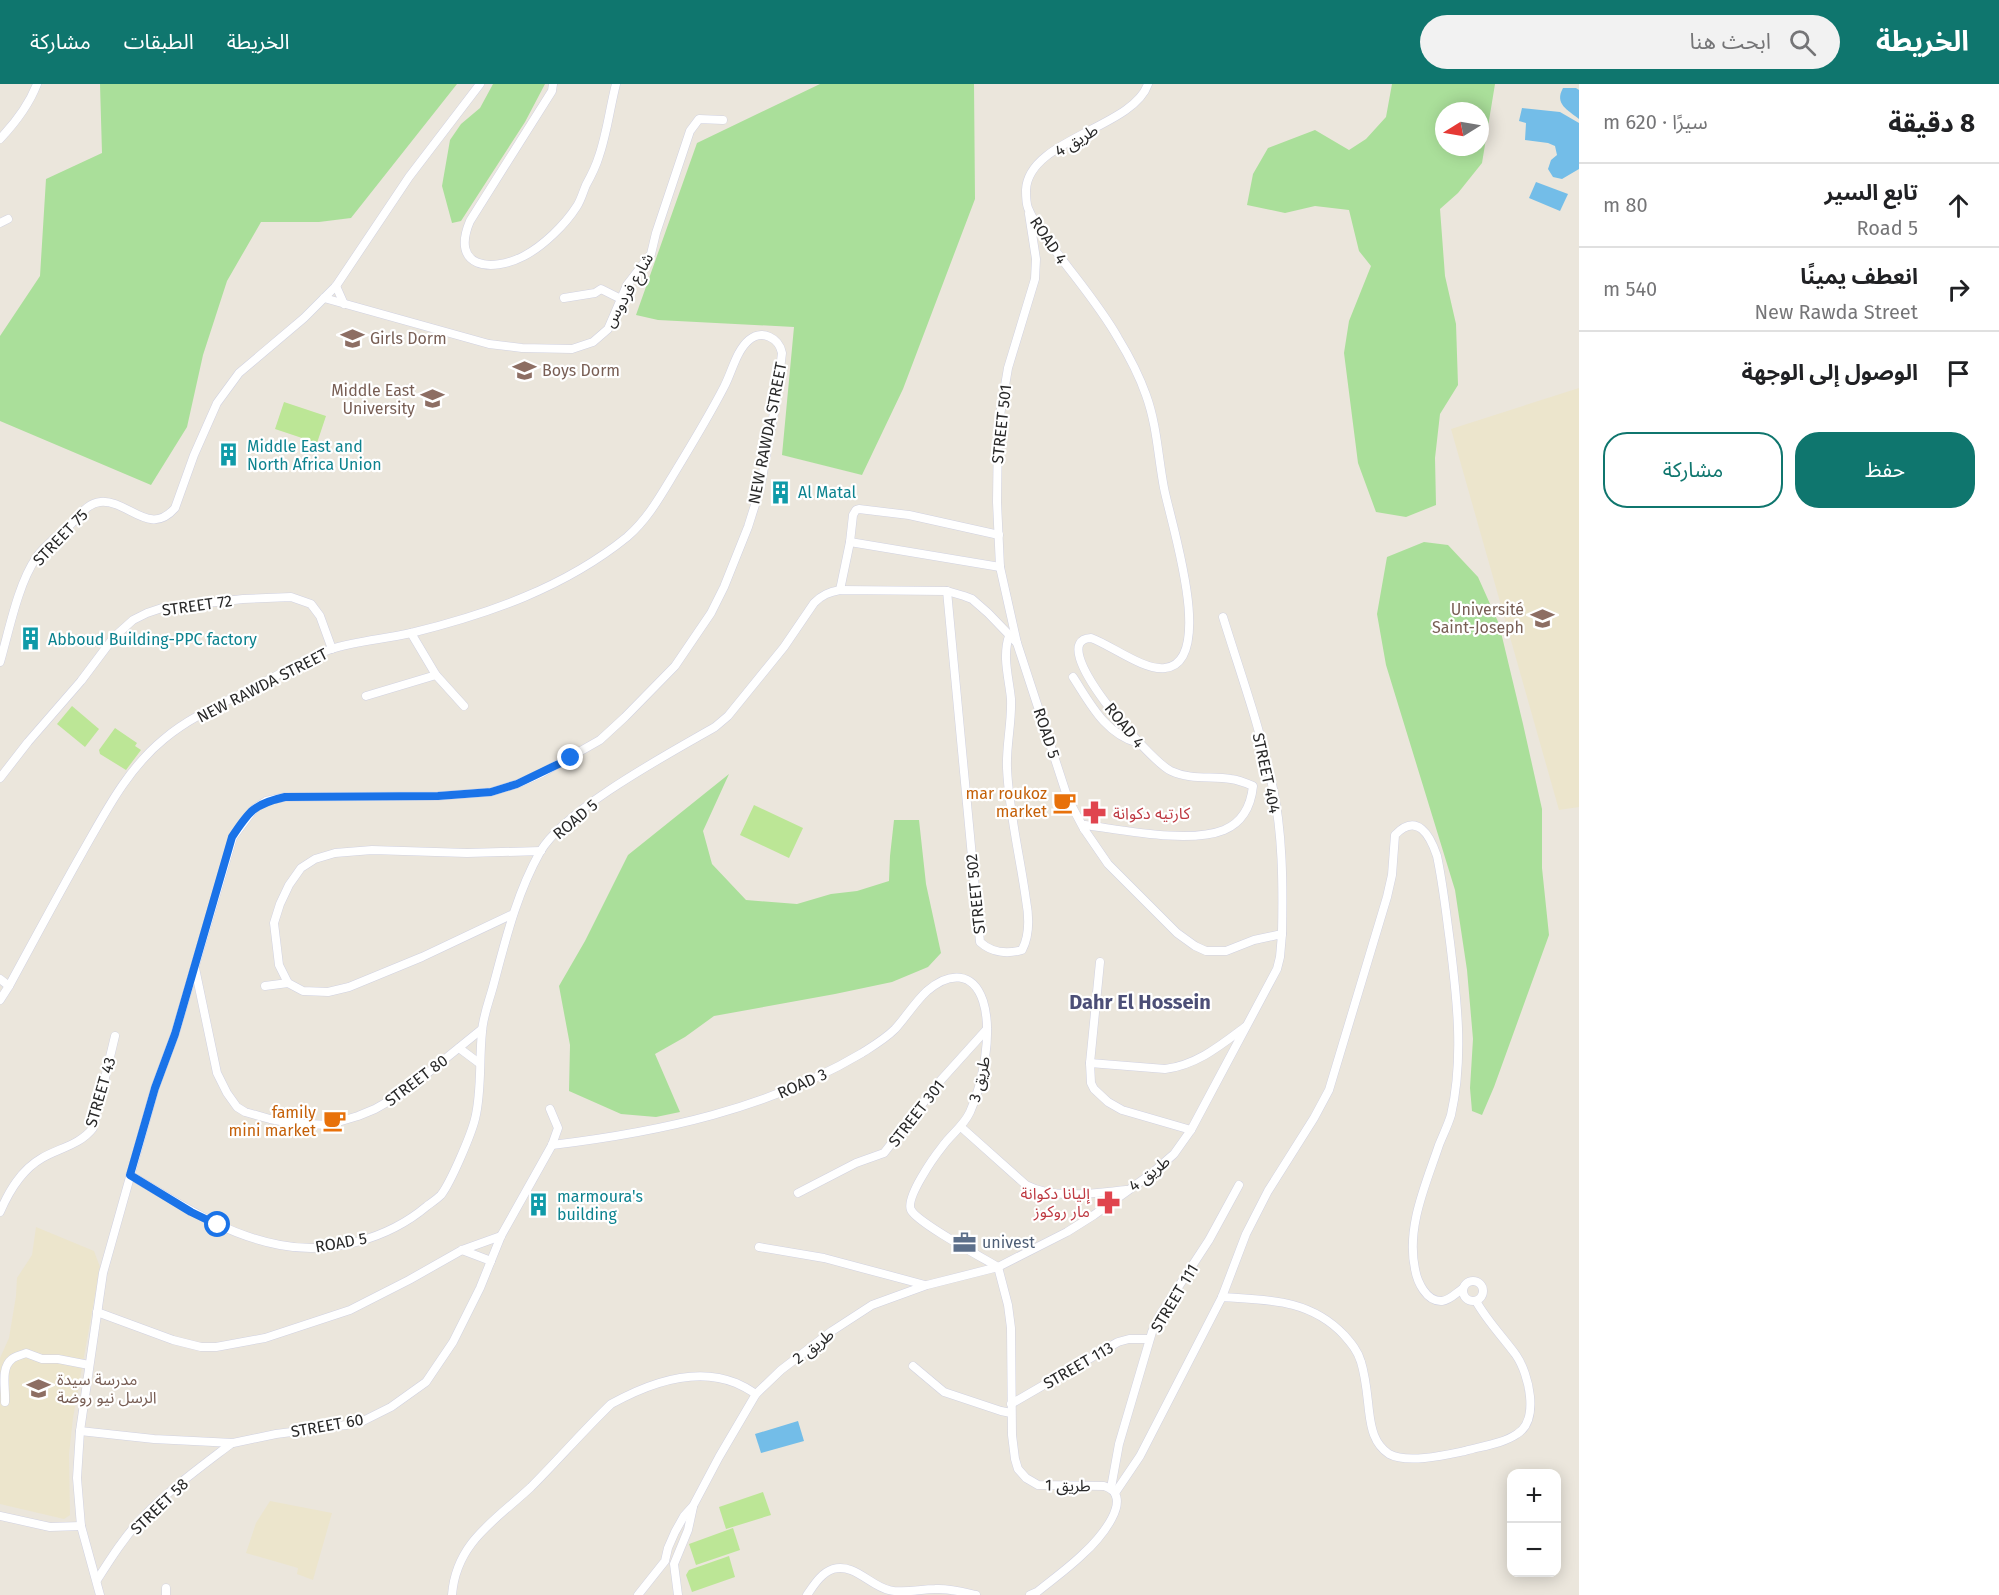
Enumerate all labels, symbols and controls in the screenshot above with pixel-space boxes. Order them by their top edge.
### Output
search box [1420,15,1840,69]
text: الخريطة [1876,25,1969,58]
icon: search [1786,26,1819,59]
text: ابحث هنا [1689,28,1771,55]
text: مشاركة [30,29,91,55]
text: الطبقات [124,29,194,55]
text: الخريطة [227,29,290,55]
north arrow [1435,102,1489,156]
text: 8 دقيقة [1888,108,1975,139]
text: سيرًا · 620 m [1603,110,1708,134]
street label: طريق 4 [1051,120,1102,162]
text: تابع السير [1825,179,1918,206]
icon: ahead [1942,189,1975,222]
text: 80 m [1603,193,1648,217]
street label: ROAD 4 [1026,213,1071,268]
text: Road 5 [1857,216,1918,240]
street label: شارع فردوس [600,250,660,332]
text: انعطف يمينًا [1800,263,1918,290]
icon: right [1942,273,1975,306]
text: 540 m [1603,277,1657,301]
text: New Rawda Street [1754,300,1918,324]
school or university icon: Girls Dorm [339,325,365,351]
place label: Girls Dorm [370,329,447,348]
school or university icon: Boys Dorm [511,357,537,383]
icon: arrive [1942,357,1975,390]
text: الوصول إلى الوجهة [1741,359,1918,386]
street label: NEW RAWDA STREET [744,360,791,506]
place label: Boys Dorm [542,361,620,380]
place label: Middle East University [331,381,415,418]
street label: STREET 501 [988,384,1015,465]
school or university icon: Middle East University [420,386,446,412]
button: مشاركة [1603,432,1783,508]
button: حفظ [1795,432,1975,508]
place label: Middle East and North Africa Union [247,437,382,474]
building icon: Middle East and North Africa Union [216,442,242,468]
building icon: Al Matal [767,479,793,505]
place label: Al Matal [798,483,856,502]
street label: STREET 75 [29,505,92,569]
street label: STREET 72 [161,591,233,620]
place label: Université Saint-Joseph [1432,600,1524,637]
school or university icon: Université Saint-Joseph [1529,605,1555,631]
building icon: Abboud Building-PPC factory [17,626,43,652]
place label: Abboud Building-PPC factory [48,630,257,649]
street label: NEW RAWDA STREET [194,644,331,727]
street label: ROAD 4 [1101,699,1149,752]
street label: ROAD 5 [1029,705,1064,761]
street label: STREET 404 [1249,731,1284,816]
route end [557,744,583,770]
place label: mar roukoz market [966,784,1047,821]
cafe icon: mar roukoz market [1052,789,1078,815]
street label: ROAD 5 [549,795,601,843]
pharmacy icon: كارتيه دكوانة [1082,800,1108,826]
place label: كارتيه دكوانة [1113,804,1190,823]
street label: STREET 502 [962,853,989,935]
district label: Dahr El Hossein [1069,990,1211,1014]
street label: STREET 80 [381,1051,452,1110]
street label: طريق 3 [965,1054,995,1104]
street label: STREET 43 [81,1055,120,1129]
street label: ROAD 3 [775,1064,830,1103]
street label: STREET 301 [884,1076,948,1150]
place label: family mini market [229,1103,316,1140]
cafe icon: family mini market [321,1108,347,1134]
street label: طريق 4 [1125,1151,1174,1196]
place label: إليانا دكوانة مار روكوز [1021,1184,1091,1221]
place label: marmoura's building [557,1187,643,1224]
pharmacy icon: إليانا دكوانة مار روكوز [1095,1189,1121,1215]
building icon: marmoura's building [526,1192,552,1218]
route start [204,1211,230,1237]
street label: ROAD 5 [314,1229,368,1256]
office icon: univest [951,1229,977,1255]
place label: univest [982,1233,1035,1252]
street label: STREET 111 [1147,1261,1202,1336]
street label: طريق 2 [789,1325,838,1369]
street label: STREET 113 [1040,1338,1117,1393]
place label: مدرسة سيدة الرسل نيو روضة [57,1370,157,1407]
school or university icon: مدرسة سيدة الرسل نيو روضة [26,1375,52,1401]
street label: STREET 60 [289,1410,365,1441]
map controls [1507,1469,1561,1577]
button: + [1507,1469,1561,1523]
street label: STREET 58 [127,1474,192,1538]
street label: طريق 1 [1045,1476,1091,1496]
button: − [1507,1523,1561,1577]

